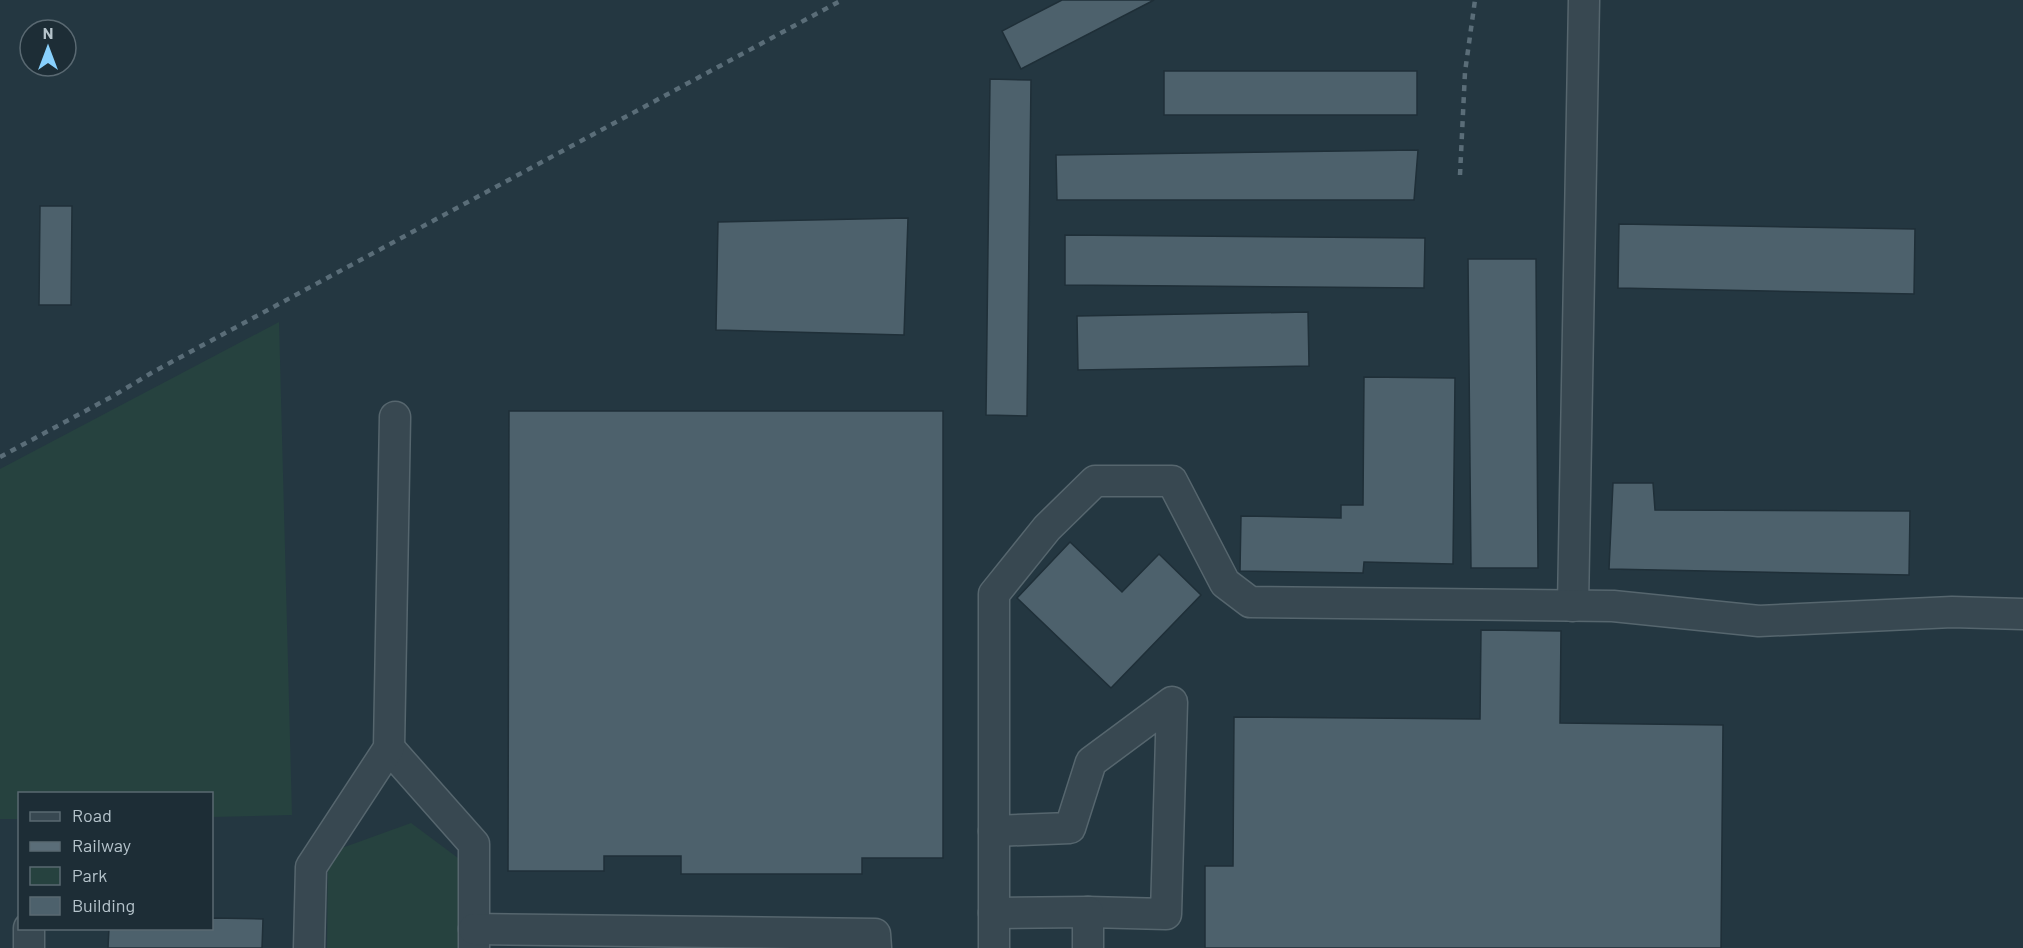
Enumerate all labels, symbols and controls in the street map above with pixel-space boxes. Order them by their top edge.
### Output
north arrow [18,18,78,78]
text: N [43,23,53,42]
legend [18,792,213,930]
text: Road [72,804,112,826]
text: Railway [72,834,131,856]
text: Park [72,864,107,886]
text: Building [72,894,135,916]

